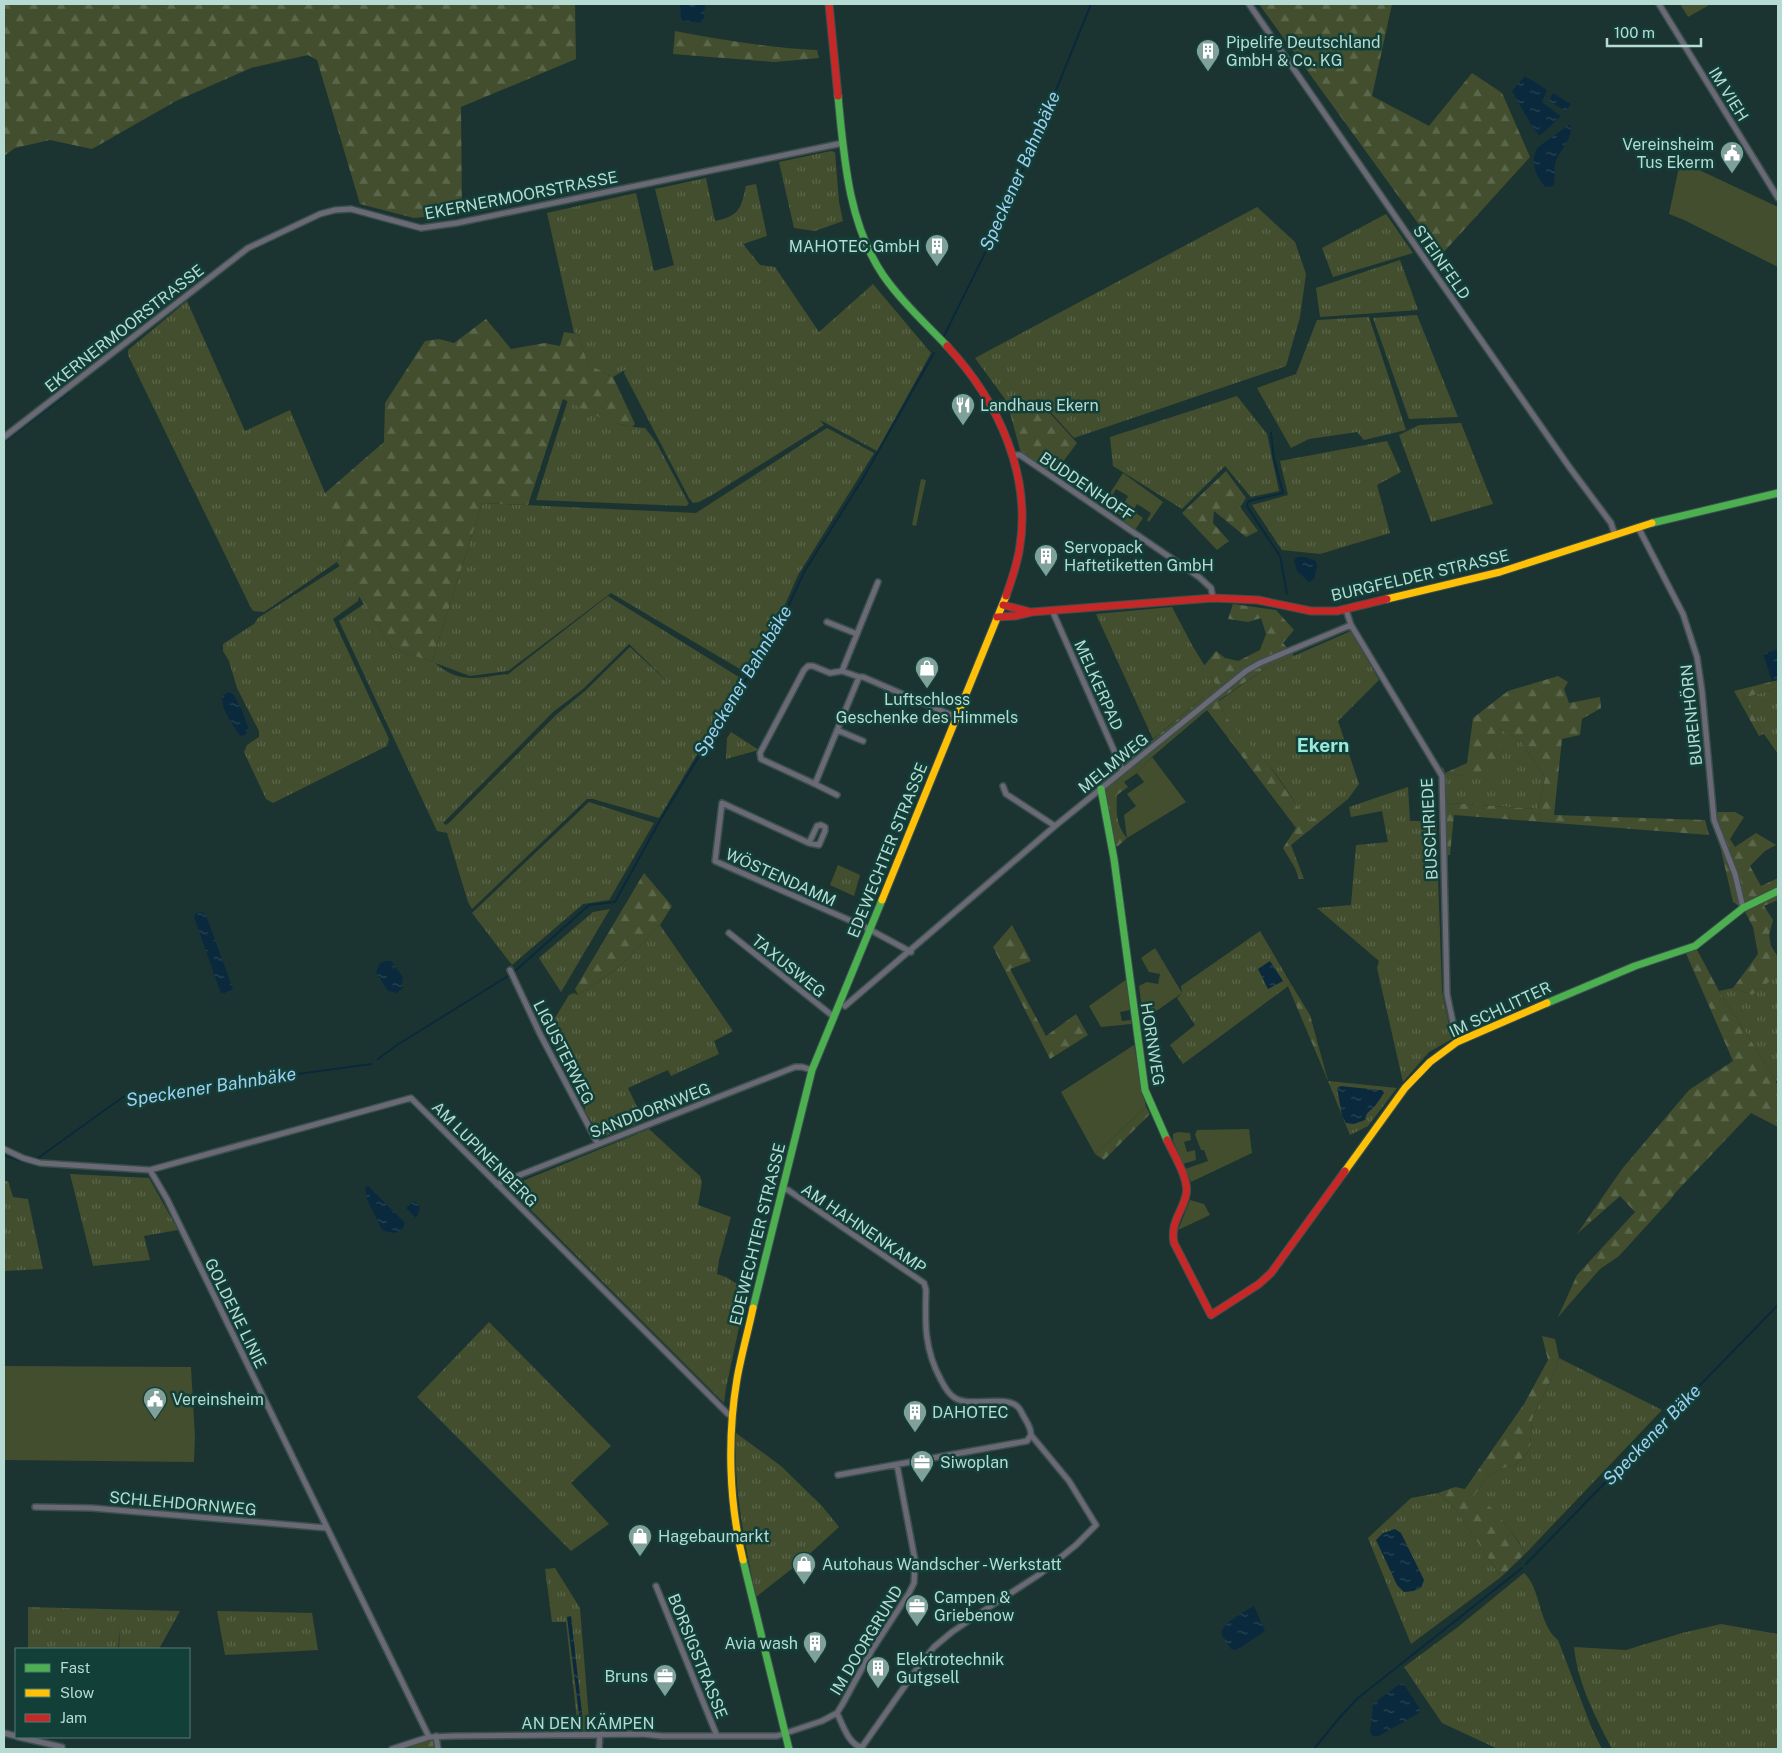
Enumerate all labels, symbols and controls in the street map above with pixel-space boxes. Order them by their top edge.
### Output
scale bar [1607,15,1701,47]
text: 100 m [1614,24,1655,41]
place label: Pipelife Deutschland GmbH & Co. KG [1226,33,1381,70]
building icon: Pipelife Deutschland GmbH & Co. KG [1195,38,1221,72]
street label: IM VIEH [1705,64,1752,125]
water label: Speckener Bahnbäke [975,88,1064,254]
place label: Vereinsheim Tus Ekerm [1622,135,1714,172]
public building icon: Vereinsheim Tus Ekerm [1719,140,1745,174]
street label: EKERNERMOORSTRASSE [423,167,619,224]
street label: STEINFELD [1409,221,1474,303]
building icon: MAHOTEC GmbH [924,233,950,267]
place label: MAHOTEC GmbH [789,237,920,256]
street label: EKERNERMOORSTRASSE [41,261,207,396]
restaurant icon: Landhaus Ekern [950,392,976,426]
place label: Landhaus Ekern [980,396,1099,415]
street label: BUDDENHOFF [1036,448,1137,525]
place label: Servopack Haftetiketten GmbH [1064,538,1214,575]
building icon: Servopack Haftetiketten GmbH [1033,543,1059,577]
street label: BURGFELDER STRASSE [1329,546,1511,605]
water label: Speckener Bahnbäke [689,601,796,760]
street label: MELKERPAD [1070,637,1127,733]
shop icon: Luftschloss Geschenke des Himmels [914,655,940,689]
street label: BURENHÖRN [1676,663,1706,767]
place label: Luftschloss Geschenke des Himmels [836,690,1018,727]
street label: MELMWEG [1075,729,1152,797]
district label: Ekern [1297,734,1349,756]
street label: EDEWECHTER STRASSE [844,760,931,941]
street label: BUSCHRIEDE [1417,777,1442,880]
street label: WÖSTENDAMM [723,844,839,910]
street label: TAXUSWEG [748,931,829,1002]
street label: IM SCHLITTER [1446,978,1554,1041]
street label: LIGUSTERWEG [529,997,598,1107]
street label: HORNWEG [1137,1001,1168,1087]
water label: Speckener Bahnbäke [124,1063,298,1110]
street label: SANDDORNWEG [587,1079,713,1142]
street label: AM LUPINENBERG [428,1098,541,1211]
street label: EDEWECHTER STRASSE [726,1141,789,1327]
street label: AM HAHNENKAMP [798,1180,930,1277]
street label: GOLDENE LINIE [201,1255,270,1371]
water label: Speckener Bäke [1598,1380,1705,1489]
public building icon: Vereinsheim [142,1386,168,1420]
place label: Vereinsheim [172,1390,264,1409]
building icon: DAHOTEC [902,1399,928,1433]
place label: DAHOTEC [932,1403,1009,1422]
office icon: Siwoplan [909,1449,935,1483]
place label: Siwoplan [940,1453,1008,1472]
street label: SCHLEHDORNWEG [108,1488,257,1519]
shop icon: Hagebaumarkt [627,1523,653,1557]
place label: Hagebaumarkt [658,1527,769,1546]
shop icon: Autohaus Wandscher - Werkstatt [791,1551,817,1585]
place label: Autohaus Wandscher - Werkstatt [822,1555,1062,1574]
street label: IM DOORGRUND [826,1582,907,1698]
place label: Campen & Griebenow [934,1588,1015,1625]
street label: BORSIGSTRASSE [664,1591,731,1721]
office icon: Campen & Griebenow [904,1593,930,1627]
building icon: Avia wash [802,1630,828,1664]
place label: Avia wash [725,1634,798,1653]
legend [15,1648,190,1738]
place label: Elektrotechnik Gutgsell [896,1650,1004,1687]
building icon: Elektrotechnik Gutgsell [865,1655,891,1689]
text: Fast [60,1659,90,1676]
office icon: Bruns [652,1663,678,1697]
place label: Bruns [604,1667,648,1686]
text: Slow [60,1684,95,1701]
text: Jam [60,1709,87,1726]
street label: AN DEN KÄMPEN [521,1713,655,1733]

